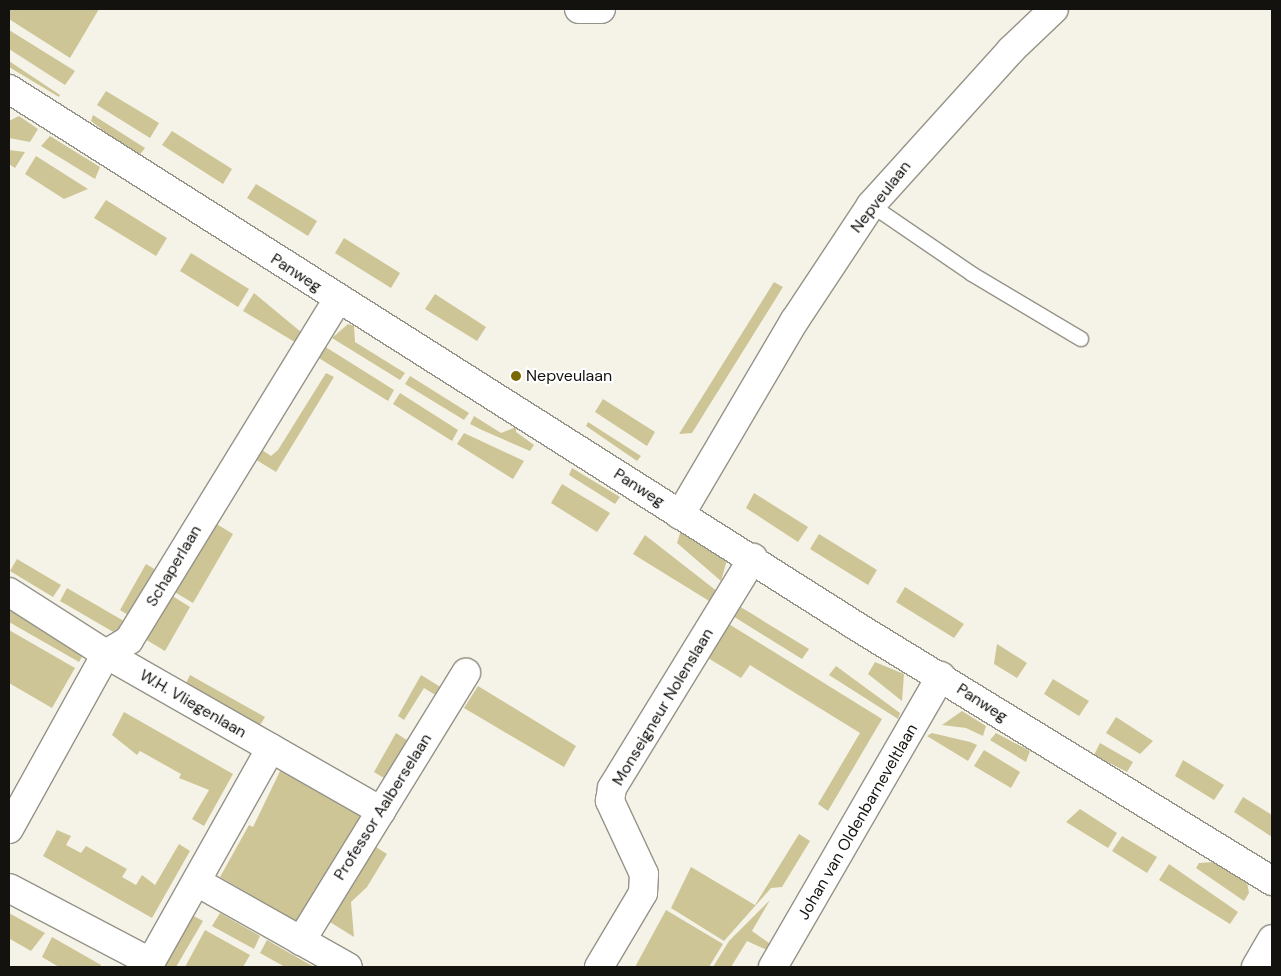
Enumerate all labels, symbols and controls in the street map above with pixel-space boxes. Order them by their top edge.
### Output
street label: Nepveulaan [847,157,915,237]
street label: Panweg [267,250,325,296]
place label: Nepveulaan [526,366,612,386]
marker: Nepveulaan [510,370,522,382]
street label: Panweg [610,465,668,511]
street label: Schaperlaan [142,522,206,610]
street label: Monseigneur Nolenslaan [608,625,718,789]
street label: W.H. Vliegenlaan [136,666,250,742]
street label: Panweg [953,680,1011,726]
street label: Johan van Oldenbarneveltlaan [794,721,922,923]
street label: Professor Aalberselaan [330,730,436,884]

